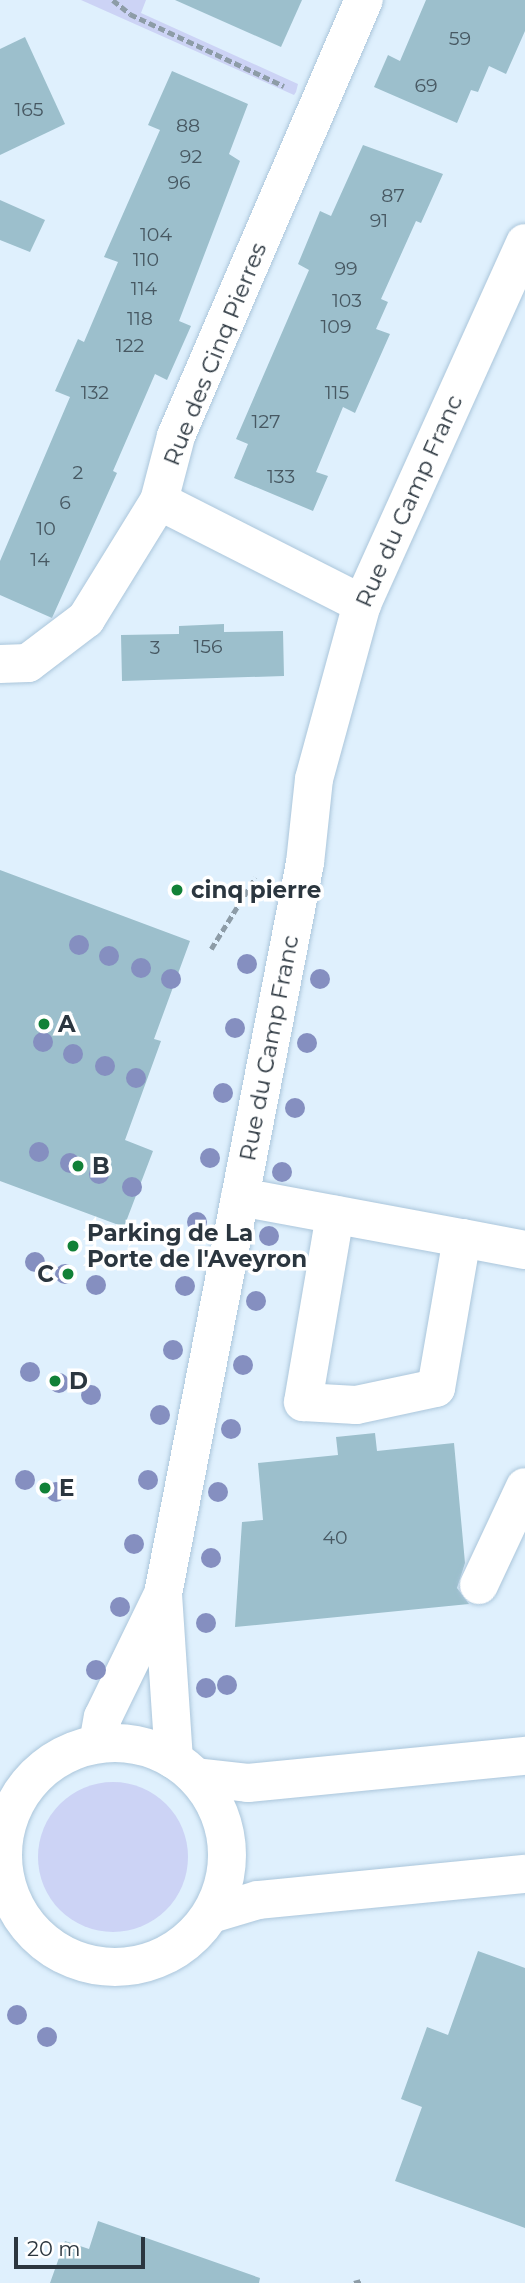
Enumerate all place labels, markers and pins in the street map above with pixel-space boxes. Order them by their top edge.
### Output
place label: cinq pierre [191,876,321,904]
marker: cinq pierre [169,882,185,898]
place label: A [58,1010,76,1038]
marker: A [36,1016,52,1032]
place label: B [92,1152,110,1180]
marker: B [70,1158,86,1174]
place label: Parking de La Porte de l'Aveyron [87,1219,307,1273]
marker: Parking de La Porte de l'Aveyron [65,1238,81,1254]
place label: C [37,1260,54,1288]
marker: C [60,1266,76,1282]
place label: D [69,1367,88,1395]
marker: D [47,1373,63,1389]
place label: E [59,1474,74,1502]
marker: E [37,1480,53,1496]

